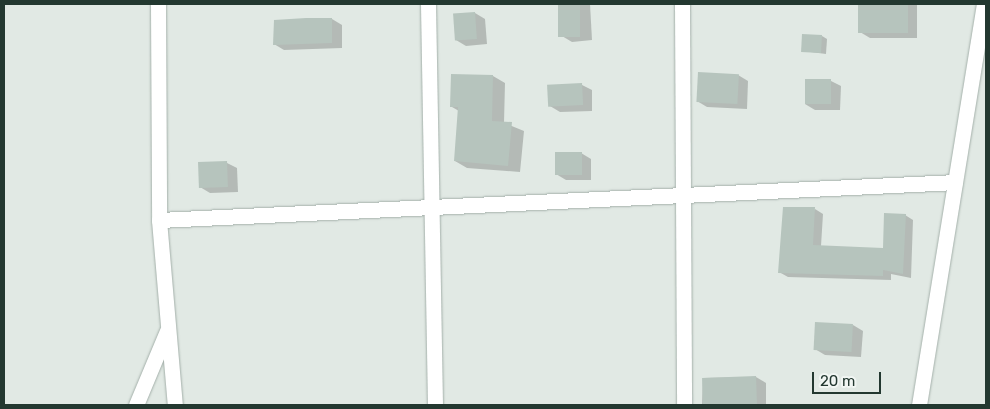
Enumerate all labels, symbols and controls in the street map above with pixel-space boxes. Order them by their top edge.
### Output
scale bar [815,362,884,394]
text: 20 m [820,372,855,390]

